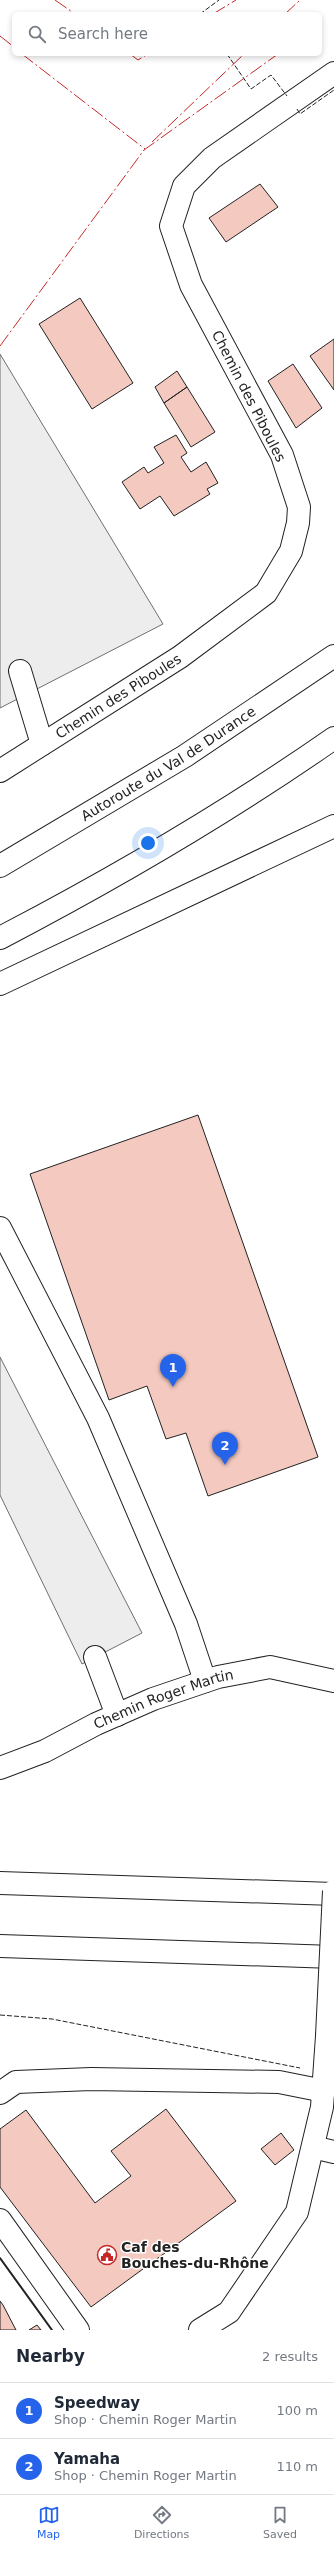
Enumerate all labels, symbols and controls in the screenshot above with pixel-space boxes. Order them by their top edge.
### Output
search box [12,12,322,56]
icon: search [26,23,48,45]
text: Search here [58,25,148,43]
street label: Chemin des Piboules [209,328,289,464]
street label: Chemin des Piboules [52,650,184,742]
street label: Autoroute du Val de Durance [78,703,259,824]
your location [138,833,158,853]
pin: 1 [160,1354,186,1387]
pin: 2 [212,1432,238,1465]
street label: Chemin Roger Martin [91,1666,235,1732]
place label: Caf des Bouches-du-Rhône [121,2239,269,2271]
public building icon: Caf des Bouches-du-Rhône [96,2244,118,2266]
text: Nearby [16,2346,85,2366]
text: 2 results [262,2349,318,2364]
text: Speedway [54,2394,140,2412]
text: 1 [24,2403,34,2418]
text: 100 m [276,2403,318,2418]
text: Shop · Chemin Roger Martin [54,2412,237,2427]
text: Yamaha [54,2450,120,2468]
text: 2 [24,2459,34,2474]
text: 110 m [276,2459,318,2474]
text: Shop · Chemin Roger Martin [54,2468,237,2483]
tab: Map [37,2504,60,2541]
tab: Directions [134,2504,189,2541]
tab: Saved [263,2504,297,2541]

